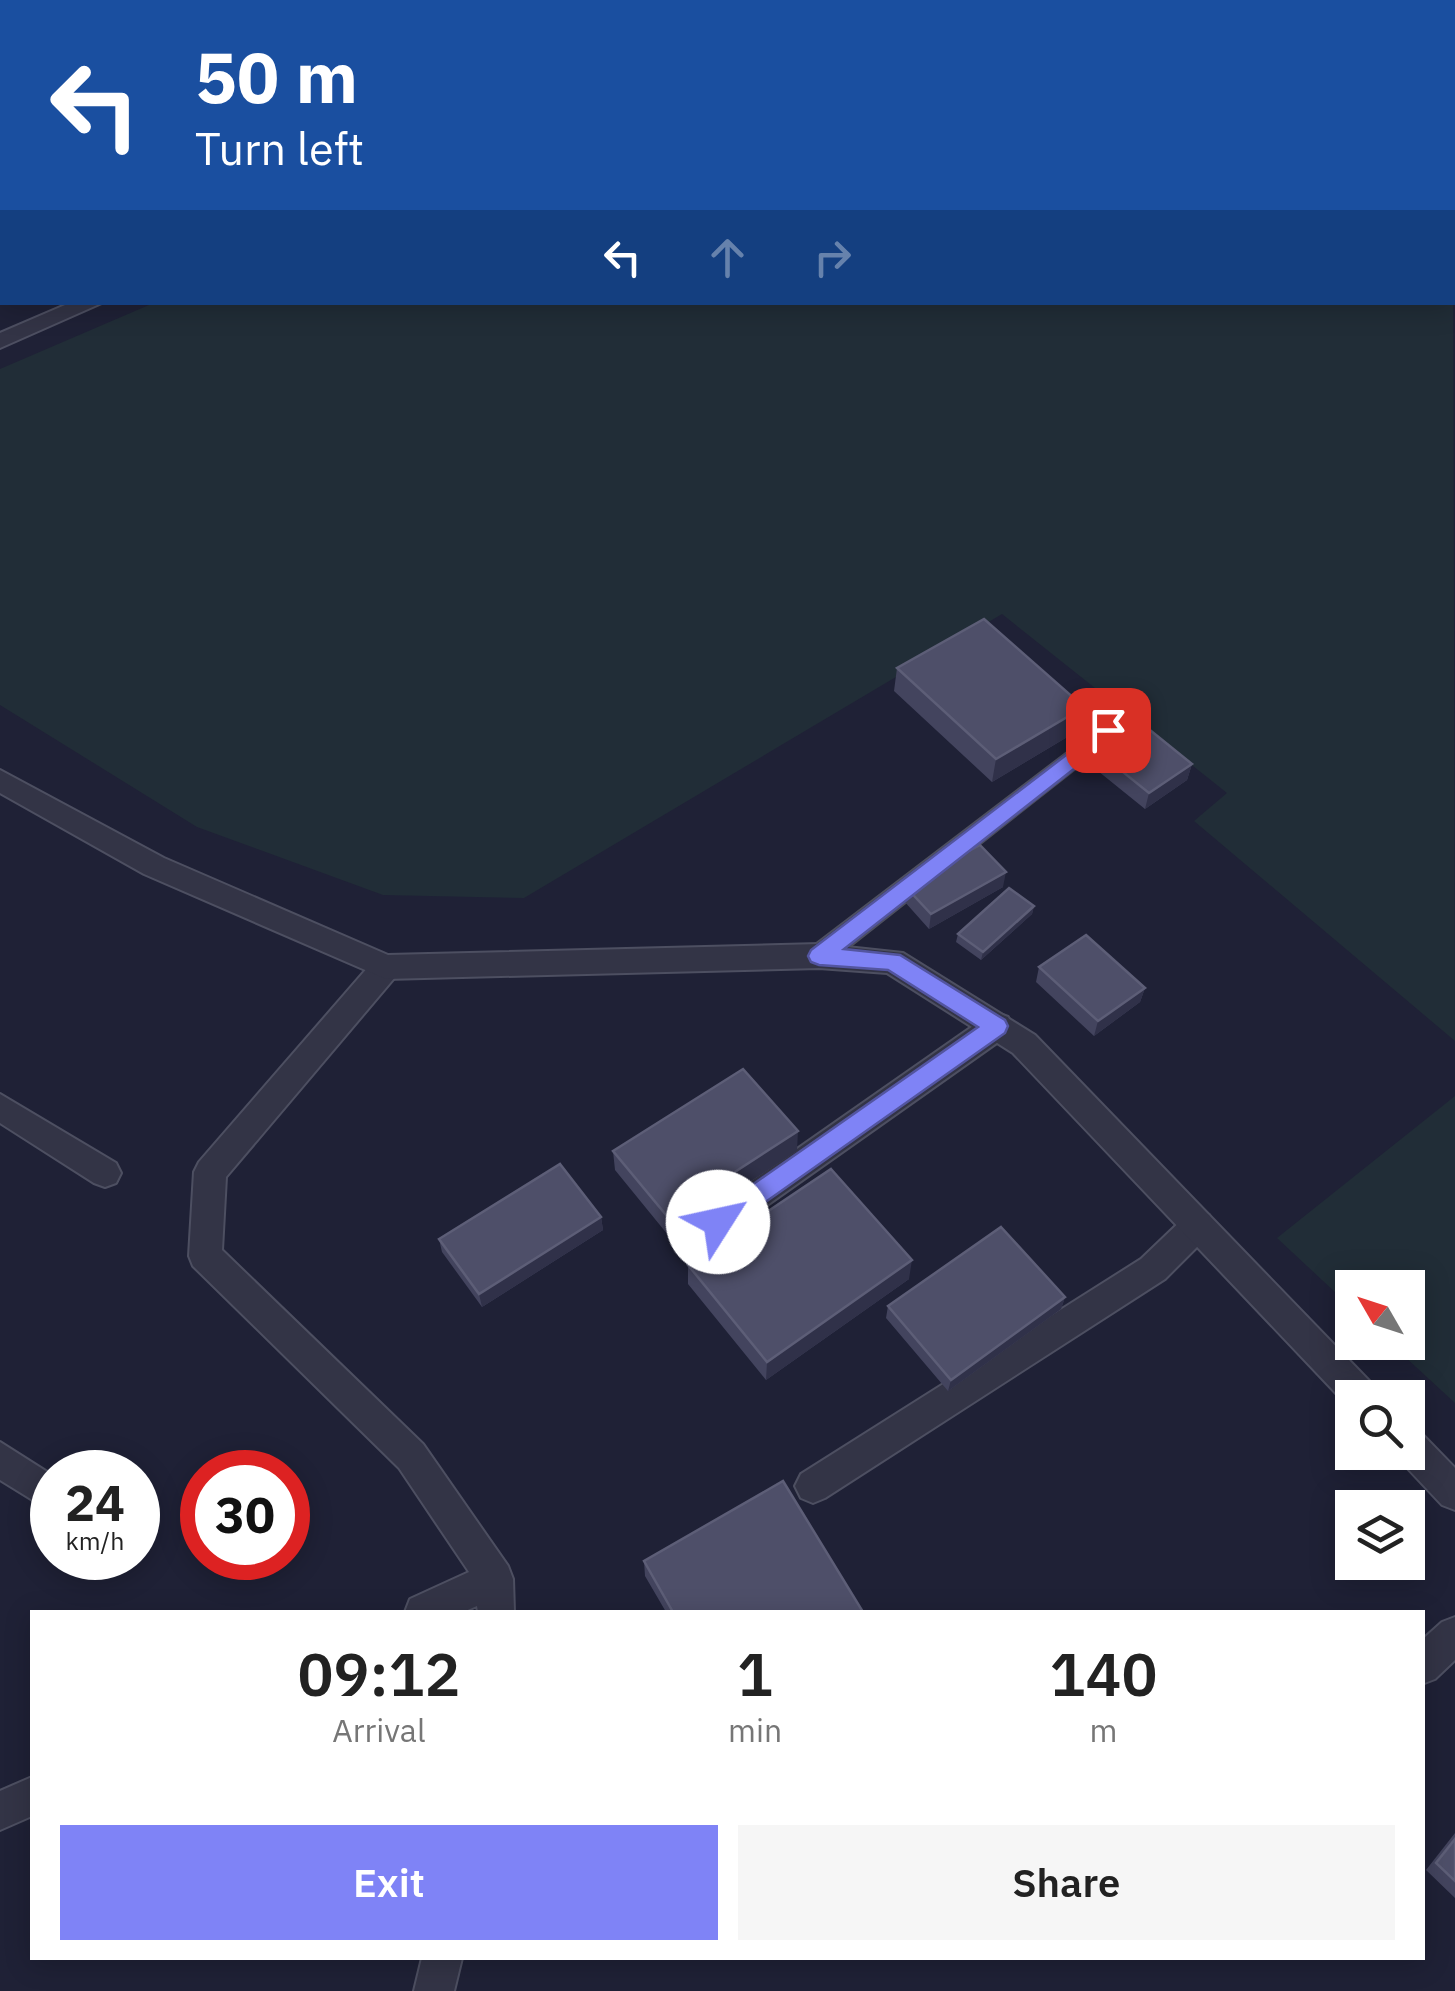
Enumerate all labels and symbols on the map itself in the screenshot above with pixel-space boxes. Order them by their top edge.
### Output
pin [1066,688,1151,773]
position arrow [666,1170,770,1274]
north arrow [1335,1270,1425,1360]
speed limit sign: 30 [180,1450,310,1580]

